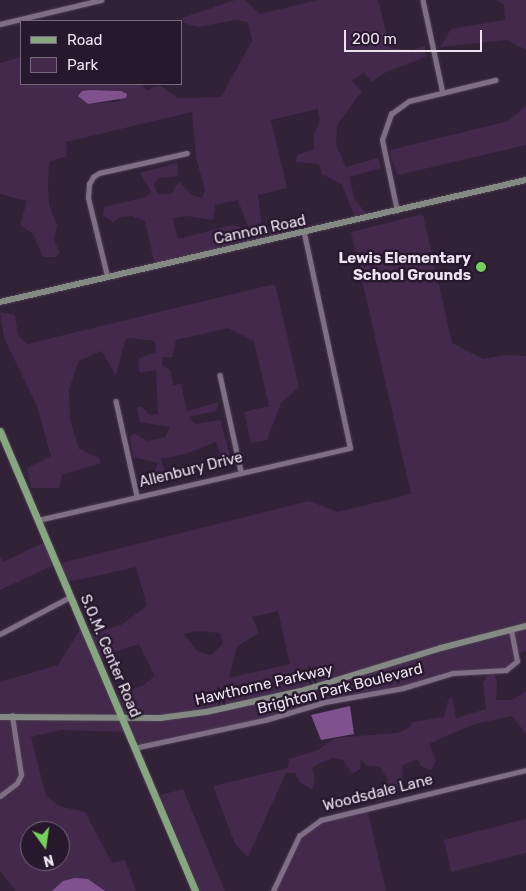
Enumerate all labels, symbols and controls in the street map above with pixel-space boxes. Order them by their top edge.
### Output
legend [20,20,182,85]
scale bar [346,20,484,52]
text: 200 m [352,30,397,48]
text: Road [67,31,103,49]
text: Park [67,56,98,74]
street label: Cannon Road [212,211,308,249]
place label: Lewis Elementary School Grounds [338,249,471,284]
marker: Lewis Elementary School Grounds [475,261,487,273]
street label: Allenbury Drive [137,448,245,492]
street label: S.O.M. Center Road [76,592,144,720]
street label: Hawthorne Parkway [193,660,335,710]
street label: Brighton Park Boulevard [256,660,424,718]
street label: Woodsdale Lane [321,771,435,815]
north arrow [20,821,70,871]
text: N [42,851,55,870]

